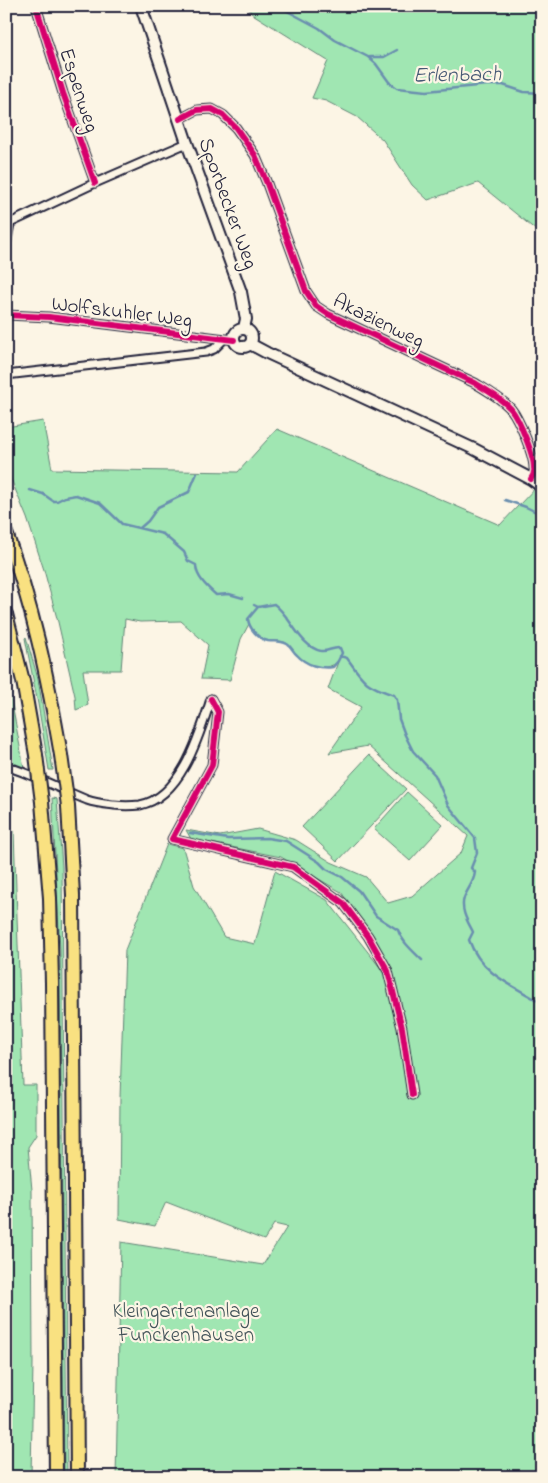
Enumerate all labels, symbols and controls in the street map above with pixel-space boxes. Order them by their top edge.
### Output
street label: Espenweg [48,45,106,137]
water label: Erlenbach [413,59,502,93]
street label: Sporbecker Weg [188,134,265,274]
street label: Akazienweg [326,287,429,359]
street label: Wolfskuhler Weg [49,289,194,338]
park label: Kleingartenanlage Funckenhausen [113,1297,260,1351]

